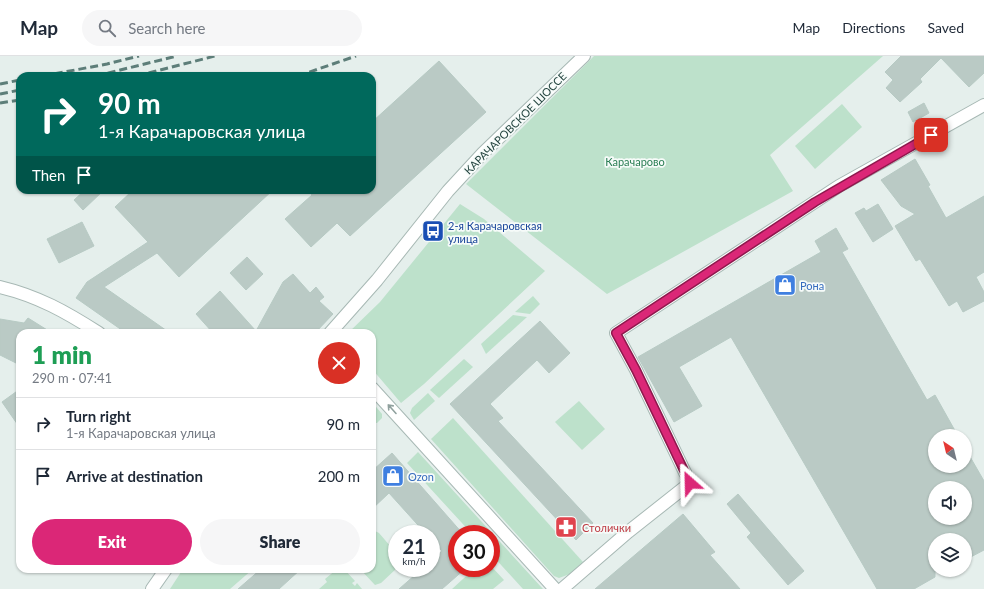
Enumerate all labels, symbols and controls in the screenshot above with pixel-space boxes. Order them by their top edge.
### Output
search box [82,10,362,46]
text: Map [20,16,58,39]
icon: search [96,17,118,39]
text: Search here [128,19,206,37]
text: Map [793,19,820,36]
text: Directions [842,19,905,36]
text: Saved [927,19,964,36]
street label: КАРАЧАРОВСКОЕ ШОССЕ [461,69,569,177]
text: 90 m [98,86,161,120]
icon: right [32,88,84,140]
pin [914,118,948,152]
text: 1-я Карачаровская улица [98,120,305,142]
icon: arrive [920,124,942,146]
park label: Карачарово [605,155,665,168]
icon: arrive [73,164,95,186]
text: Then [32,166,65,184]
bus stop icon: 2-я Карачаровская улица [420,218,446,244]
place label: 2-я Карачаровская улица [448,219,542,245]
shop icon: Рона [772,272,798,298]
place label: Рона [800,279,824,292]
text: 1 min [32,340,92,369]
button: close [318,342,360,384]
text: 290 m · 07:41 [32,370,112,386]
one-way arrow [387,404,396,414]
text: Turn right [66,407,131,425]
icon: right [32,413,54,435]
text: 90 m [326,415,360,433]
text: 1-я Карачаровская улица [66,425,216,441]
north arrow [928,429,972,473]
map controls [928,429,972,577]
position arrow [669,462,711,504]
shop icon: Ozon [380,463,406,489]
icon: arrive [32,465,54,487]
text: Arrive at destination [66,467,203,485]
text: 200 m [318,467,360,485]
place label: Ozon [408,470,434,483]
button: sound [928,481,972,525]
pharmacy icon: Столички [553,514,579,540]
button: Exit [32,519,192,565]
button: Share [200,519,360,565]
place label: Столички [582,521,631,534]
speed limit sign: 30 [448,525,500,577]
button: layers [928,533,972,577]
text: 21 [402,534,426,558]
text: km/h [402,555,426,567]

